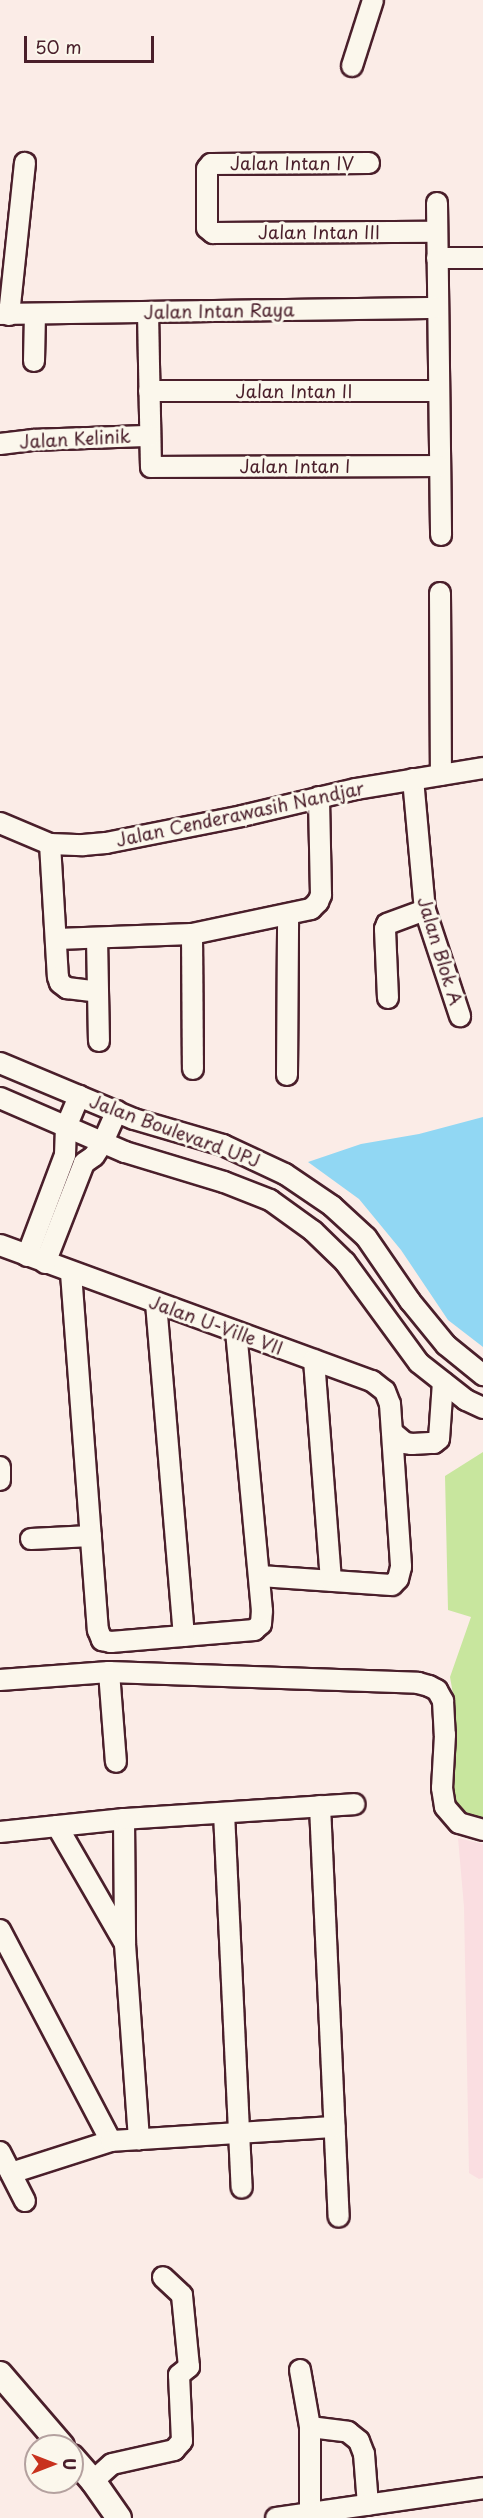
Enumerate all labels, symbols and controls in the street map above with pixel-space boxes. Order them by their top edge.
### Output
scale bar [27,24,158,62]
text: 50 m [35,33,82,60]
street label: Jalan Intan IV [230,152,354,174]
street label: Jalan Intan III [258,221,380,243]
street label: Jalan Intan Raya [143,299,295,323]
street label: Jalan Intan II [235,380,353,402]
street label: Jalan Kelinik [19,425,131,453]
street label: Jalan Intan I [239,455,351,477]
street label: Jalan Cenderawasih Nandjar [114,777,366,851]
street label: Jalan Blok A [413,894,467,1008]
street label: Jalan Boulevard UPJ [87,1090,263,1172]
street label: Jalan U-Ville VII [145,1291,287,1359]
north arrow [24,2434,84,2494]
text: U [58,2458,82,2470]

